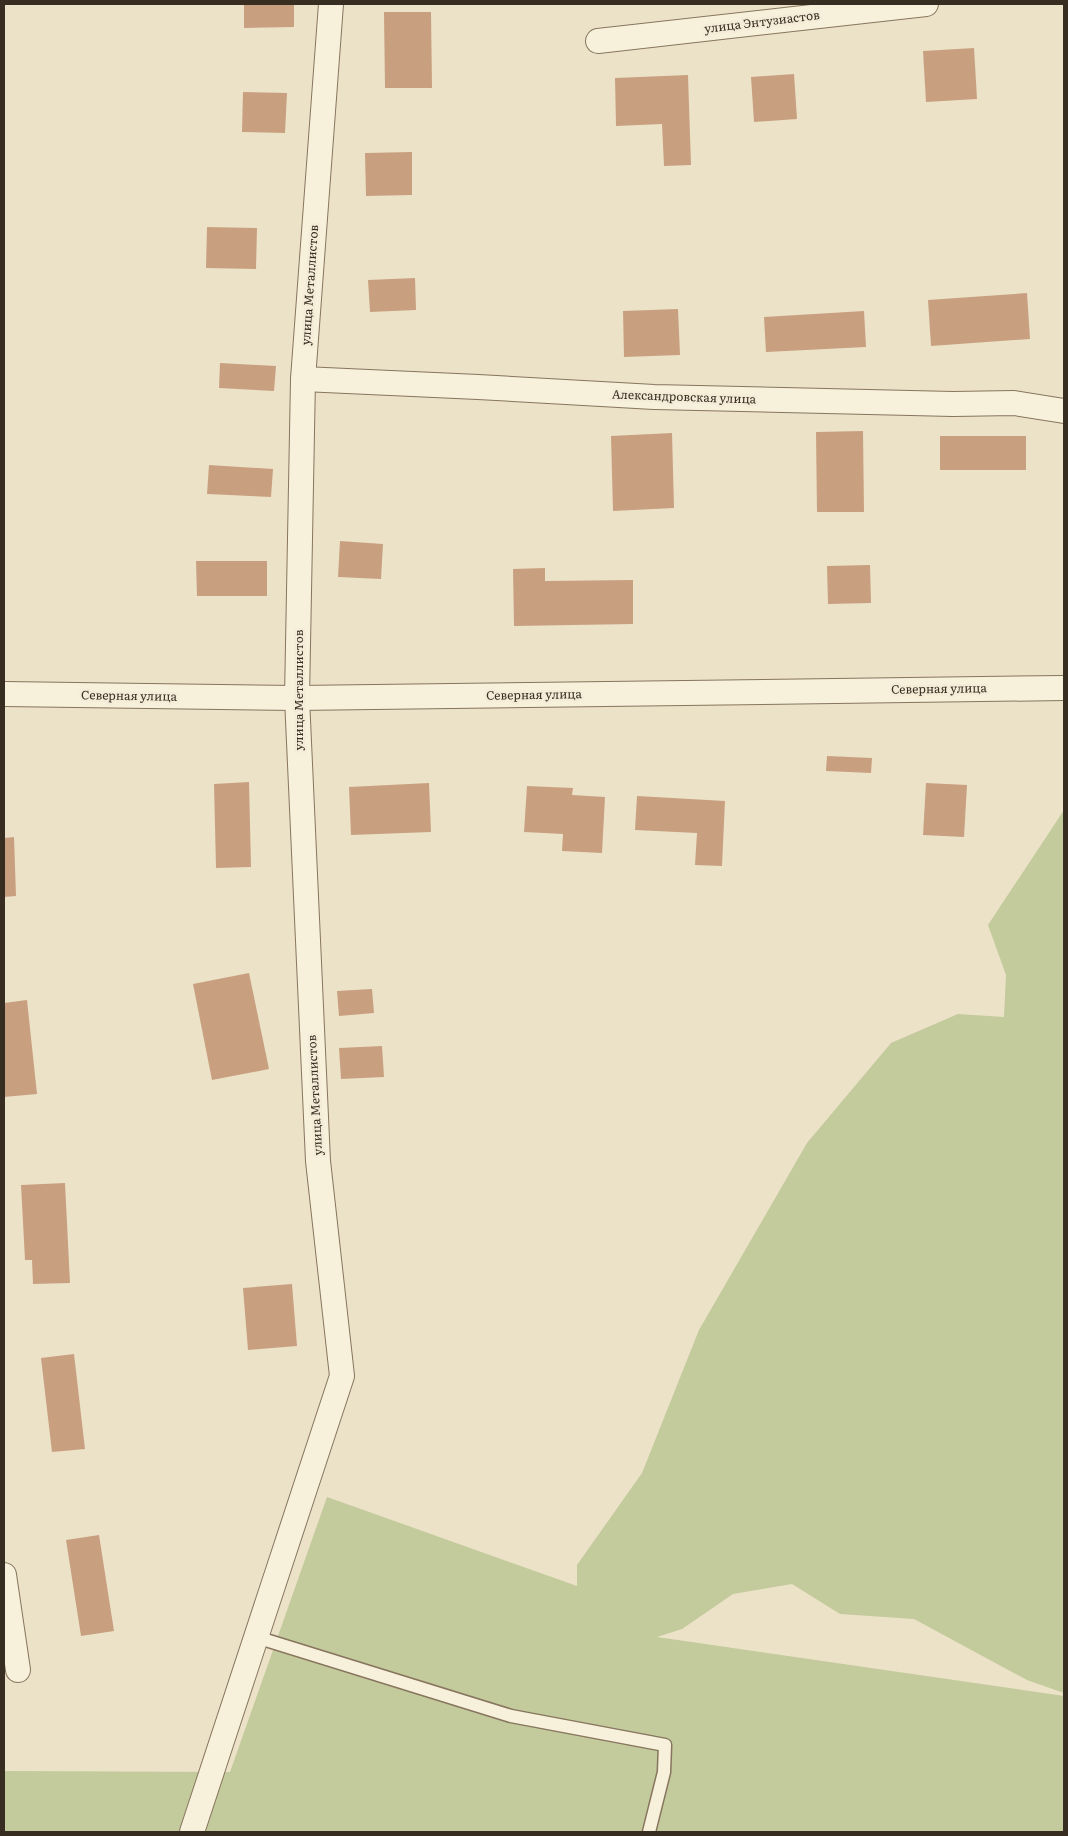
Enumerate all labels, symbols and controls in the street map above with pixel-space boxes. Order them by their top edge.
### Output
street label: улица Энтузиастов [703,5,821,37]
street label: улица Металлистов [296,224,322,346]
street label: Александровская улица [612,384,757,408]
street label: улица Металлистов [289,629,307,750]
street label: Северная улица [891,678,988,698]
street label: Северная улица [486,684,583,704]
street label: Северная улица [81,685,178,705]
street label: улица Металлистов [302,1034,326,1156]

